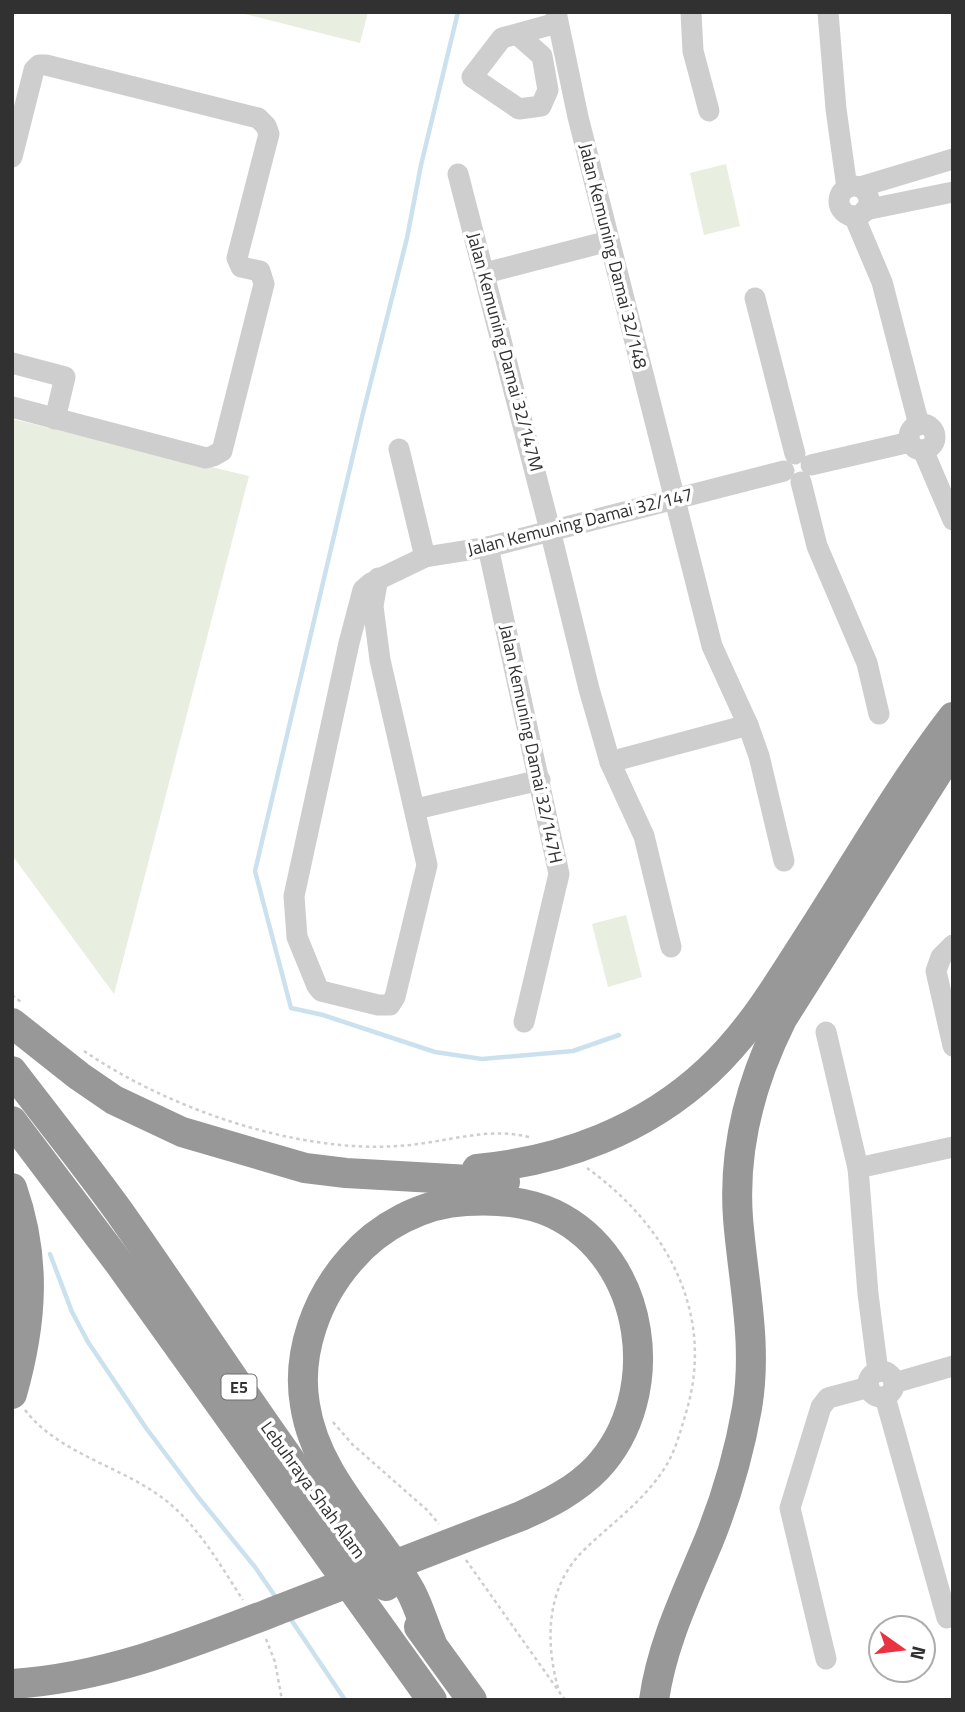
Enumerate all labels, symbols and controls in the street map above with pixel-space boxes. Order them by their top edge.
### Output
street label: Jalan Kemuning Damai 32/148 [572,140,655,372]
street label: Jalan Kemuning Damai 32/147M [461,229,550,475]
street label: Jalan Kemuning Damai 32/147 [464,480,696,563]
street label: Jalan Kemuning Damai 32/147H [493,622,570,866]
road number: E5 [222,1374,256,1400]
street label: Lebuhraya Shah Alam [254,1415,373,1564]
north arrow [867,1614,937,1684]
text: N [903,1643,935,1663]

